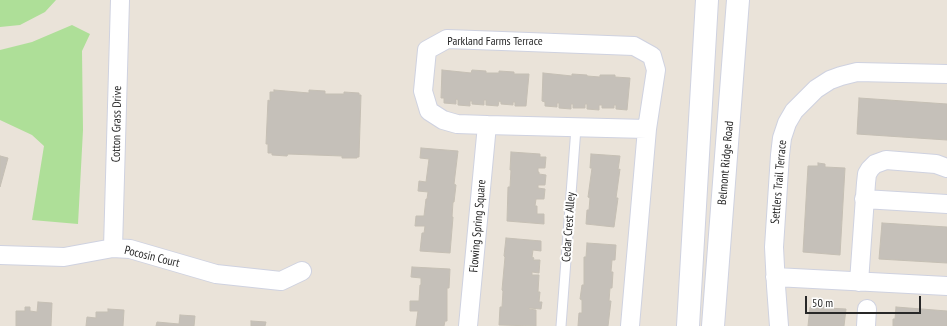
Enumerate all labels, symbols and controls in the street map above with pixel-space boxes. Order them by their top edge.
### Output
street label: Parkland Farms Terrace [447,35,543,49]
street label: Cotton Grass Drive [109,86,125,162]
street label: Belmont Ridge Road [715,120,737,206]
street label: Settlers Trail Terrace [768,139,790,225]
street label: Flowing Spring Square [467,179,489,273]
street label: Cedar Crest Alley [559,192,579,262]
street label: Pocosin Court [123,243,181,271]
scale bar [807,288,923,314]
text: 50 m [812,295,833,310]

